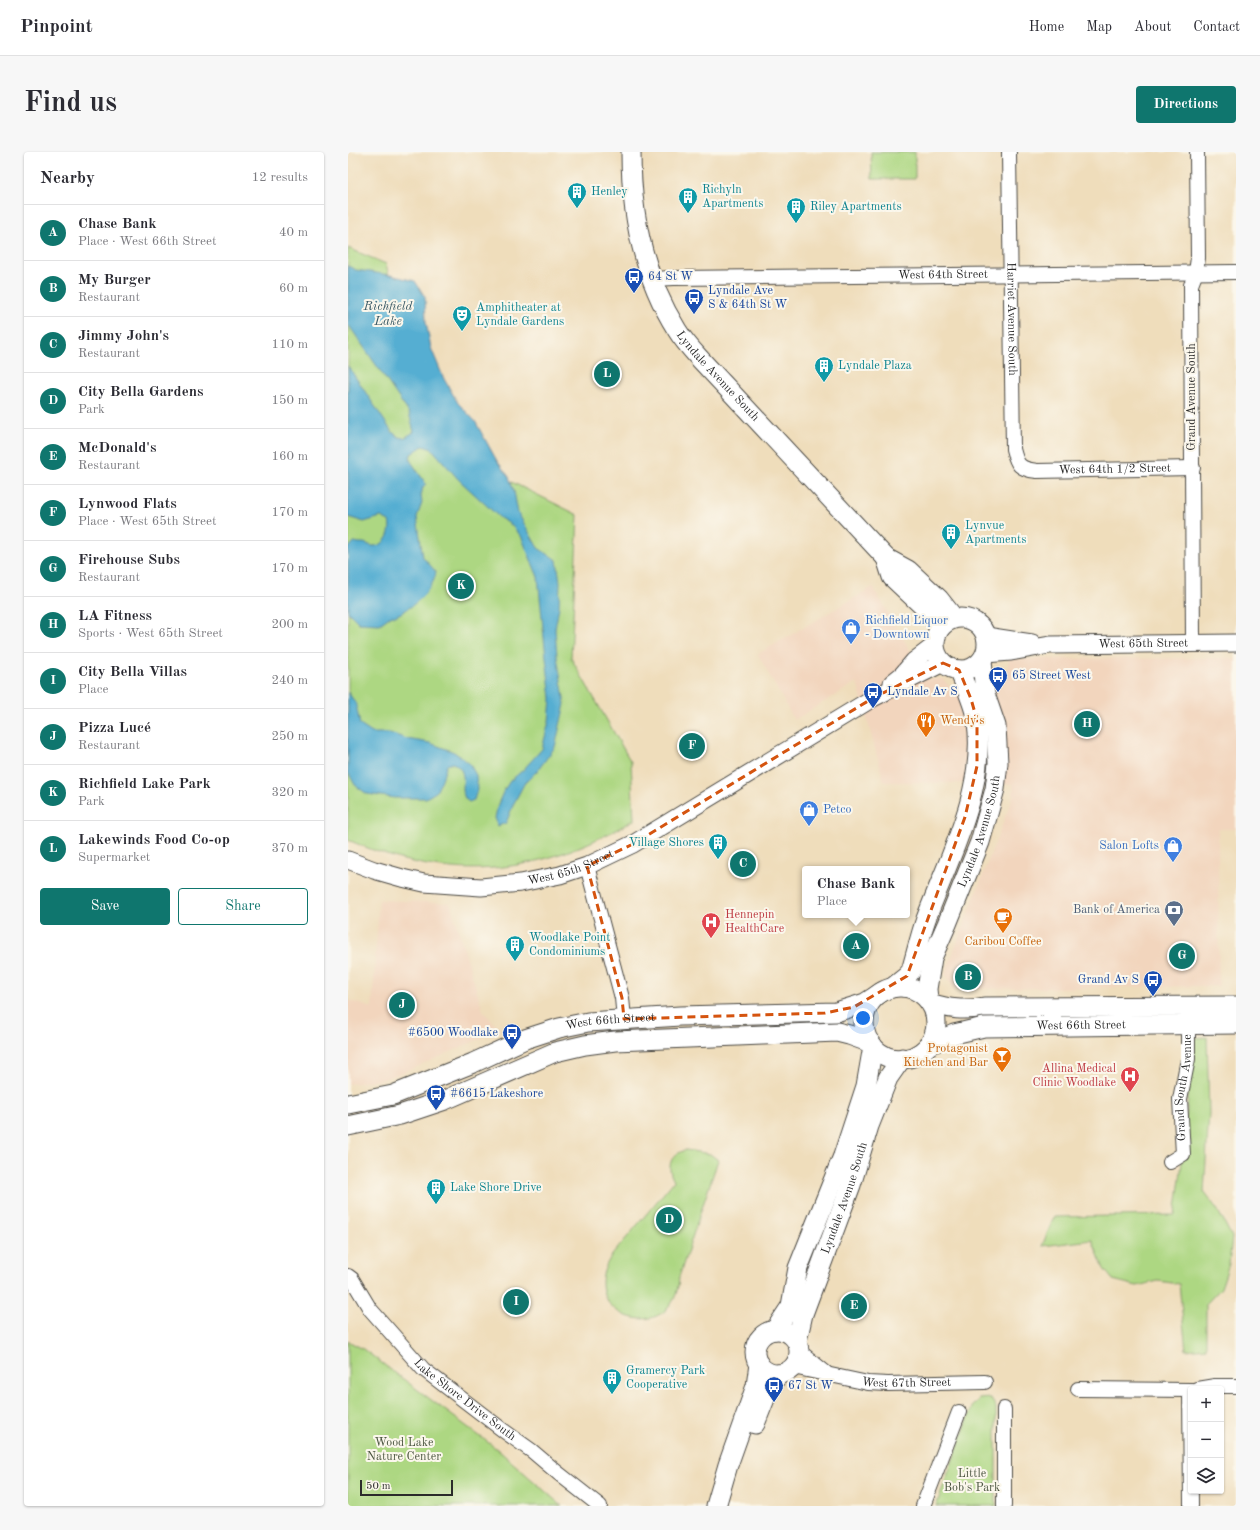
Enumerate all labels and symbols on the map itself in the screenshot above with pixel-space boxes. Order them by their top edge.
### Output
building icon: Henley [566,181,588,209]
place label: Richyln Apartments [702,184,763,210]
place label: Henley [591,186,628,198]
building icon: Richyln Apartments [677,186,699,214]
building icon: Riley Apartments [785,196,807,224]
place label: Riley Apartments [810,201,902,213]
street label: Harriet Avenue South [1004,262,1018,376]
bus stop icon: 64 St W [623,266,645,294]
street label: West 64th Street [898,269,988,282]
place label: 64 St W [648,271,693,283]
place label: Lyndale Ave S & 64th St W [708,285,788,311]
bus stop icon: Lyndale Ave S & 64th St W [683,287,705,315]
water label: Richfield Lake [362,300,413,328]
place label: Amphitheater at Lyndale Gardens [476,302,564,328]
theatre icon: Amphitheater at Lyndale Gardens [451,304,473,332]
street label: Lyndale Avenue South [674,329,762,424]
street label: Grand Avenue South [1186,343,1198,451]
building icon: Lyndale Plaza [813,355,835,383]
pin: L [594,359,620,389]
place label: Lyndale Plaza [838,360,912,372]
street label: West 64th 1/2 Street [1058,462,1171,477]
place label: Lynvue Apartments [965,520,1026,546]
building icon: Lynvue Apartments [940,522,962,550]
pin: K [448,571,474,601]
place label: Richfield Liquor - Downtown [865,615,948,641]
shop icon: Richfield Liquor - Downtown [840,617,862,645]
street label: West 65th Street [1098,637,1188,650]
bus stop icon: 65 Street West [987,665,1009,693]
place label: 65 Street West [1012,669,1091,682]
bus stop icon: Lyndale Av S [862,681,884,709]
place label: Lyndale Av S [887,686,958,698]
pin: H [1074,709,1100,739]
restaurant icon: Wendy's [915,710,937,738]
place label: Wendy's [940,715,984,727]
pin: F [679,731,705,761]
street label: Lyndale Avenue South [956,774,1003,889]
shop icon: Petco [798,799,820,827]
place label: Petco [823,804,851,816]
building icon: Village Shores [707,832,729,860]
shop icon: Salon Lofts [1162,835,1184,863]
place label: Village Shores [629,837,704,849]
place label: Salon Lofts [1099,840,1159,852]
street label: West 65th Street [527,848,616,887]
pin: C [730,849,756,879]
bank icon: Bank of America [1163,899,1185,927]
place label: Bank of America [1073,904,1160,916]
cafe icon: Caribou Coffee [992,906,1014,934]
place label: Hennepin HealthCare [725,909,785,935]
hospital icon: Hennepin HealthCare [700,911,722,939]
pin: A [843,931,869,961]
place label: Woodlake Point Condominiums [529,932,611,958]
building icon: Woodlake Point Condominiums [504,934,526,962]
place label: Caribou Coffee [965,936,1042,948]
pin: G [1169,941,1195,971]
pin: B [955,962,981,992]
bus stop icon: Grand Av S [1142,969,1164,997]
place label: Grand Av S [1078,974,1139,986]
pin: J [389,990,415,1020]
your location [853,1008,873,1028]
street label: West 66th Street [565,1012,656,1032]
street label: West 66th Street [1036,1019,1126,1032]
bus stop icon: #6500 Woodlake [501,1022,523,1050]
place label: #6500 Woodlake [408,1026,498,1039]
street label: Grand South Avenue [1174,1034,1194,1141]
place label: Protagonist Kitchen and Bar [903,1043,988,1069]
bar icon: Protagonist Kitchen and Bar [991,1045,1013,1073]
place label: Allina Medical Clinic Woodlake [1032,1063,1116,1089]
hospital icon: Allina Medical Clinic Woodlake [1119,1065,1141,1093]
bus stop icon: #6615 Lakeshore [425,1083,447,1111]
place label: #6615 Lakeshore [450,1087,544,1100]
street label: Lyndale Avenue South [820,1140,870,1255]
building icon: Lake Shore Drive [425,1177,447,1205]
place label: Lake Shore Drive [450,1182,542,1194]
pin: D [656,1205,682,1235]
pin: I [503,1287,529,1317]
pin: E [841,1291,867,1321]
street label: Lake Shore Drive South [411,1357,518,1444]
place label: Gramercy Park Cooperative [626,1365,705,1391]
building icon: Gramercy Park Cooperative [601,1367,623,1395]
bus stop icon: 67 St W [763,1375,785,1403]
street label: West 67th Street [860,1376,951,1390]
place label: 67 St W [788,1380,833,1392]
park label: Wood Lake Nature Center [367,1437,441,1463]
park label: Little Bob's Park [944,1468,1000,1494]
scale bar [360,1478,453,1497]

